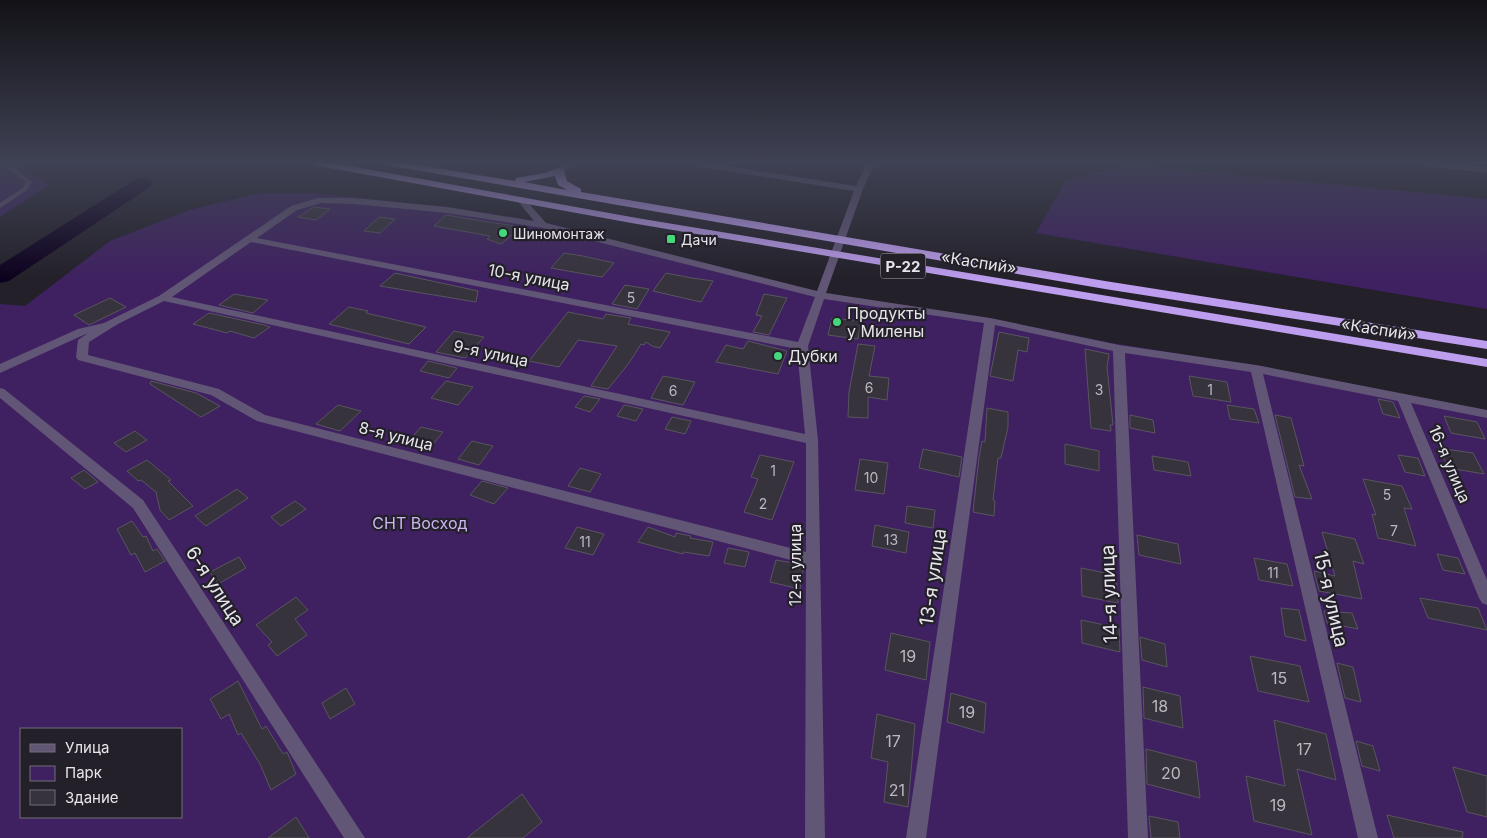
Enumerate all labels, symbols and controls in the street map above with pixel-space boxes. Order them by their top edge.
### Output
place label: Шиномонтаж [513,225,605,242]
marker: Шиномонтаж [497,227,509,239]
place label: Дачи [681,231,717,248]
marker: Дачи [665,233,677,245]
street label: «Каспий» [940,246,1018,278]
road number: Р-22 [880,254,926,278]
street label: 10-я улица [486,259,572,295]
house number: 5 [627,289,635,306]
place label: Продукты у Милены [847,303,925,341]
street label: «Каспий» [1340,313,1418,345]
marker: Продукты у Милены [831,316,843,328]
street label: 9-я улица [452,335,530,371]
place label: Дубки [788,346,838,366]
marker: Дубки [772,350,784,362]
house number: 6 [865,379,873,396]
house number: 3 [1095,381,1103,398]
house number: 1 [1207,381,1213,398]
house number: 6 [669,382,677,399]
street label: 8-я улица [357,417,435,455]
street label: 16-я улица [1425,422,1475,506]
house number: 1 [770,462,776,479]
house number: 10 [864,469,878,486]
house number: 5 [1383,486,1391,503]
house number: 2 [759,495,767,512]
park label: СНТ Восход [372,513,468,533]
house number: 7 [1390,522,1398,539]
street label: 12-я улица [785,524,805,606]
street label: 13-я улица [915,527,951,627]
house number: 13 [884,531,898,548]
house number: 11 [579,533,591,550]
street label: 6-я улица [181,542,249,630]
street label: 14-я улица [1096,544,1122,644]
street label: 15-я улица [1309,549,1353,649]
house number: 11 [1267,564,1279,581]
house number: 19 [900,646,916,666]
house number: 15 [1271,668,1287,688]
house number: 18 [1152,696,1168,716]
house number: 19 [959,702,975,722]
legend [20,728,182,818]
house number: 17 [885,731,901,751]
text: Улица [65,738,109,757]
house number: 17 [1296,739,1312,759]
text: Парк [65,763,102,782]
house number: 20 [1161,763,1181,783]
house number: 21 [889,780,905,800]
text: Здание [65,788,119,807]
house number: 19 [1270,795,1286,815]

